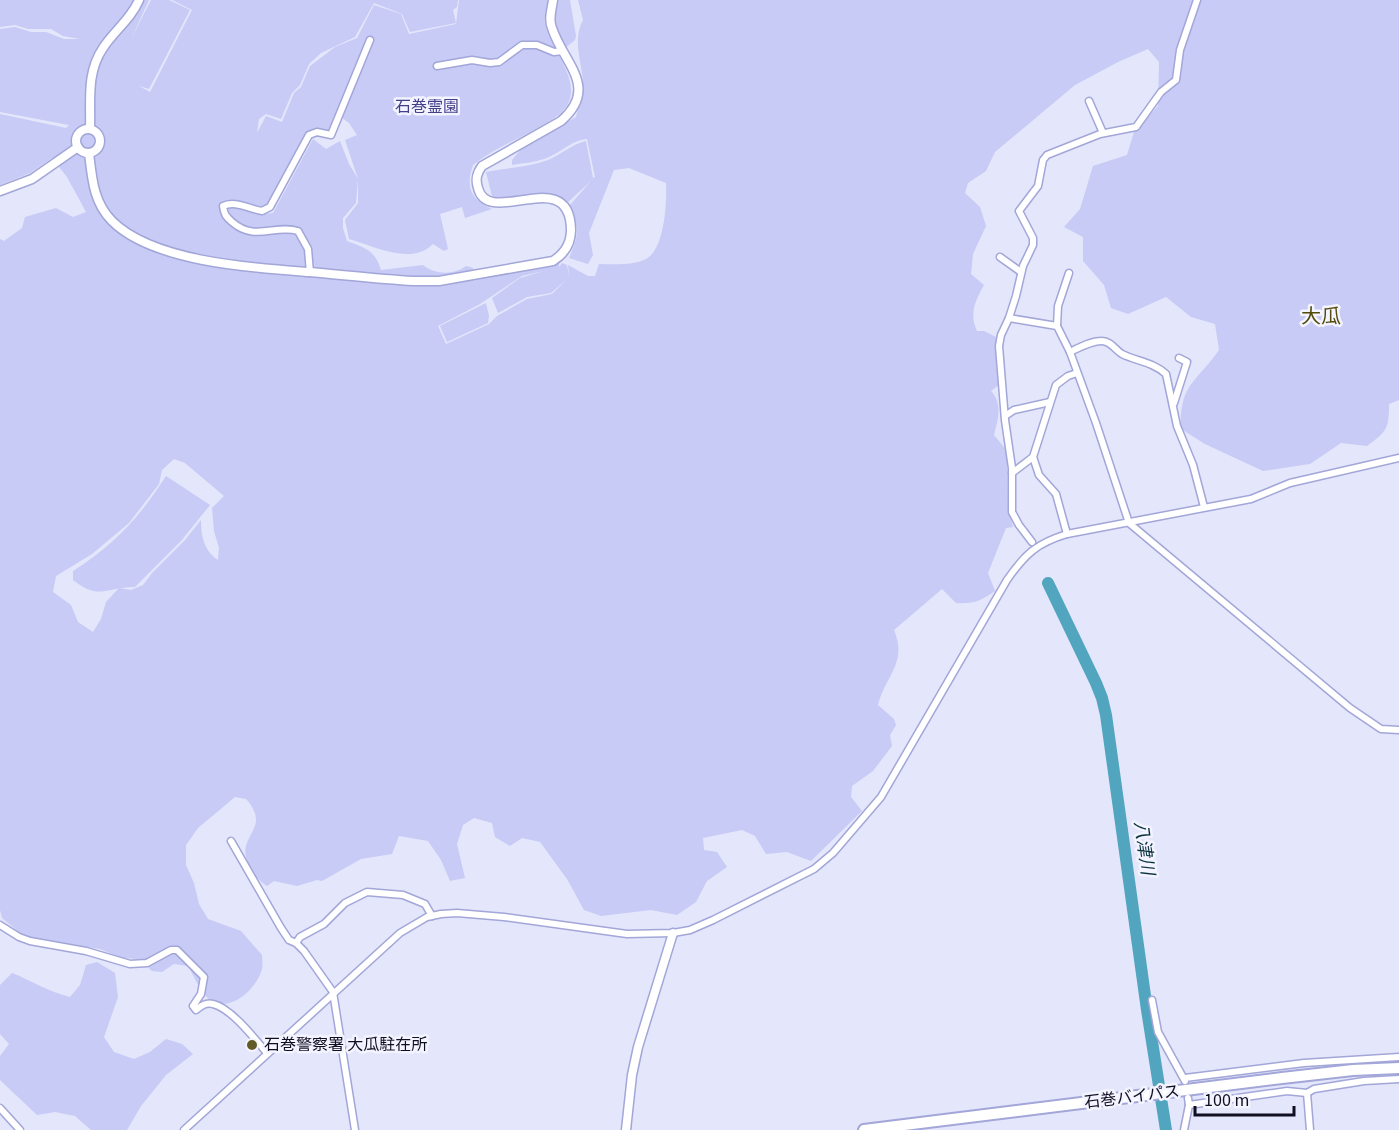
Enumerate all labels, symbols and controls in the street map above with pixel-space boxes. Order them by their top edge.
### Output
park label: 石巻霊園 [395,96,459,118]
district label: 大瓜 [1301,303,1341,331]
water label: 八津川 [1128,820,1160,878]
place label: 石巻警察署 大瓜駐在所 [264,1034,427,1056]
marker: 石巻警察署 大瓜駐在所 [245,1038,259,1052]
scale bar [1195,1079,1294,1117]
street label: 石巻バイパス [1083,1080,1181,1114]
text: 100 m [1204,1088,1249,1113]

